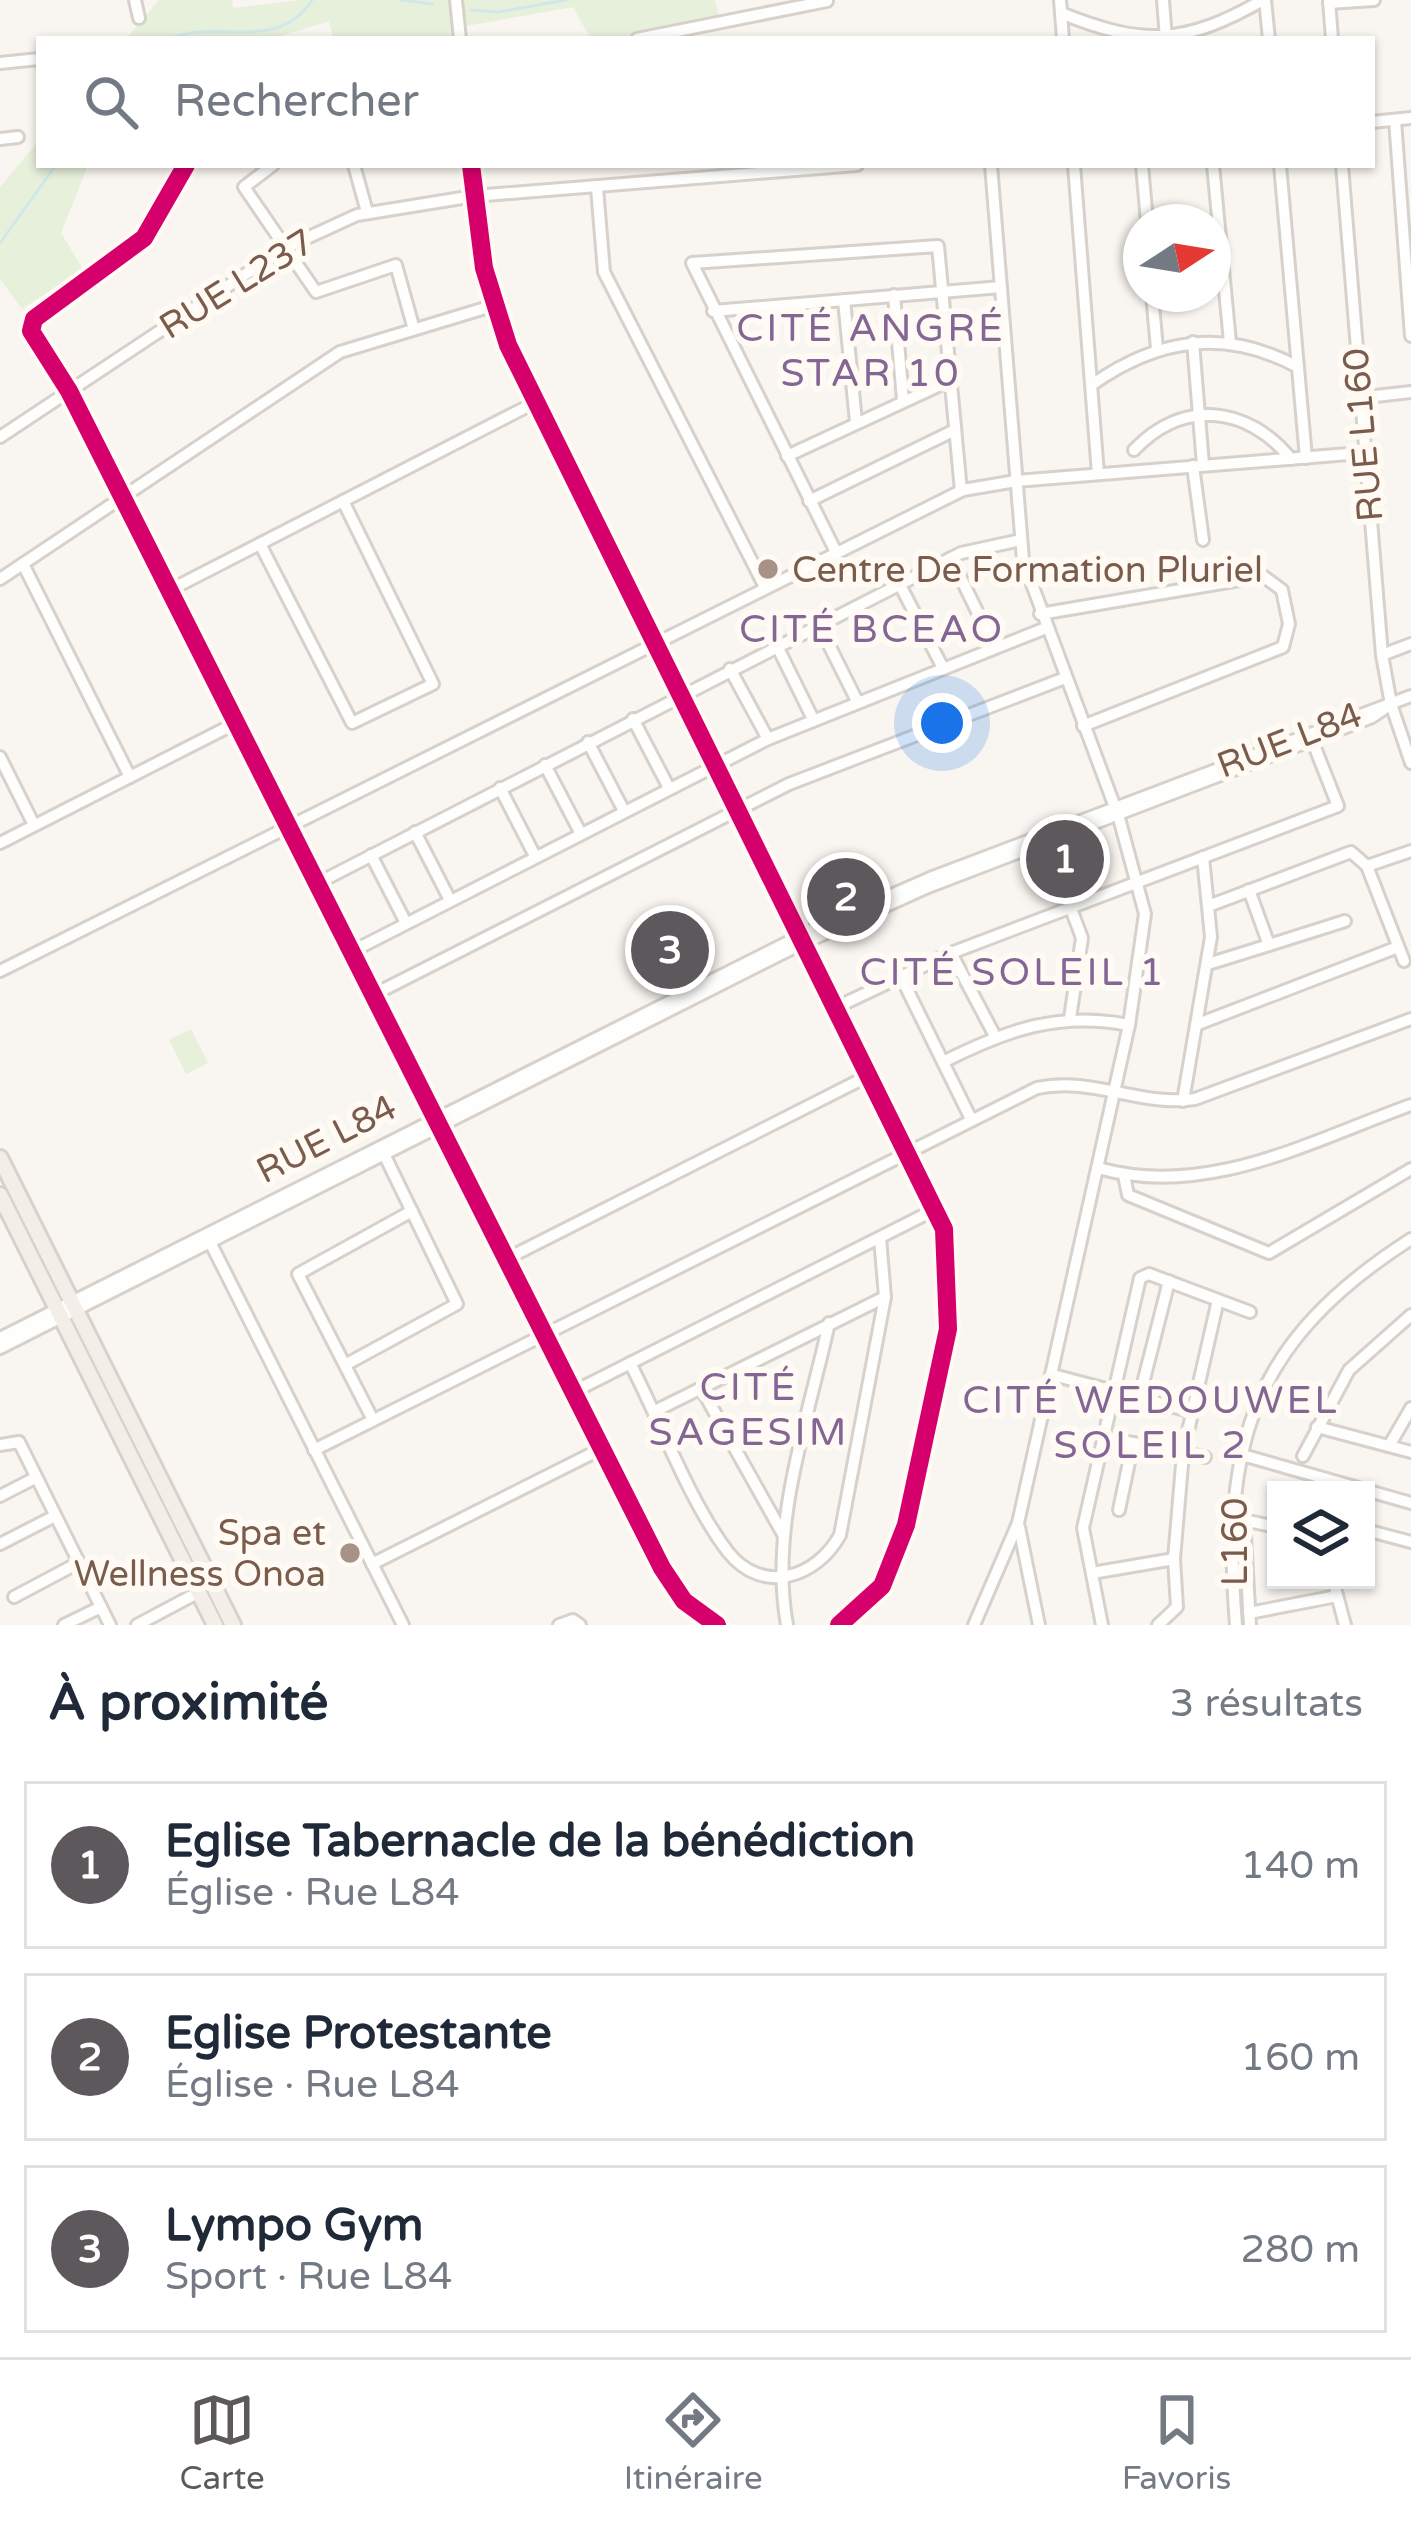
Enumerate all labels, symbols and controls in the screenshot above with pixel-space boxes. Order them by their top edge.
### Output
search box [36,36,1375,168]
icon: search [78,69,144,135]
text: Rechercher [174,75,419,129]
north arrow [1123,204,1231,312]
street label: RUE L237 [152,220,322,349]
district label: CITÉ ANGRÉ STAR 10 [736,305,1006,397]
street label: RUE L160 [1335,346,1392,523]
place label: Centre De Formation Pluriel [792,549,1263,592]
marker: Centre De Formation Pluriel [755,556,781,582]
district label: CITÉ BCEAO [739,606,1005,653]
your location [912,693,972,753]
street label: RUE L84 [1211,693,1368,788]
pin: 1 [1026,814,1104,904]
pin: 2 [807,852,885,942]
pin: 3 [631,905,709,995]
district label: CITÉ SOLEIL 1 [859,949,1167,996]
street label: RUE L84 [250,1086,404,1193]
district label: CITÉ SAGESIM [649,1364,849,1456]
district label: CITÉ WEDOUWEL SOLEIL 2 [962,1377,1340,1469]
map controls [1267,1481,1375,1589]
button: layers [1267,1481,1375,1589]
street label: L160 [1214,1498,1257,1586]
place label: Spa et Wellness Onoa [74,1512,326,1596]
marker: Spa et Wellness Onoa [337,1540,363,1566]
text: À proximité [48,1672,328,1734]
text: 3 résultats [1170,1680,1363,1727]
text: Eglise Tabernacle de la bénédiction [165,1815,915,1869]
text: 1 [78,1842,102,1889]
text: 140 m [1241,1842,1360,1889]
text: Église · Rue L84 [165,1869,460,1916]
text: Eglise Protestante [165,2007,552,2061]
text: 2 [78,2034,102,2081]
text: 160 m [1241,2034,1360,2081]
text: Église · Rue L84 [165,2061,460,2108]
text: Lympo Gym [165,2199,423,2253]
text: 3 [78,2226,102,2273]
text: 280 m [1241,2226,1360,2273]
text: Sport · Rue L84 [165,2253,452,2300]
tab: Carte [180,2387,265,2498]
tab: Itinéraire [624,2387,763,2498]
tab: Favoris [1122,2387,1231,2498]

